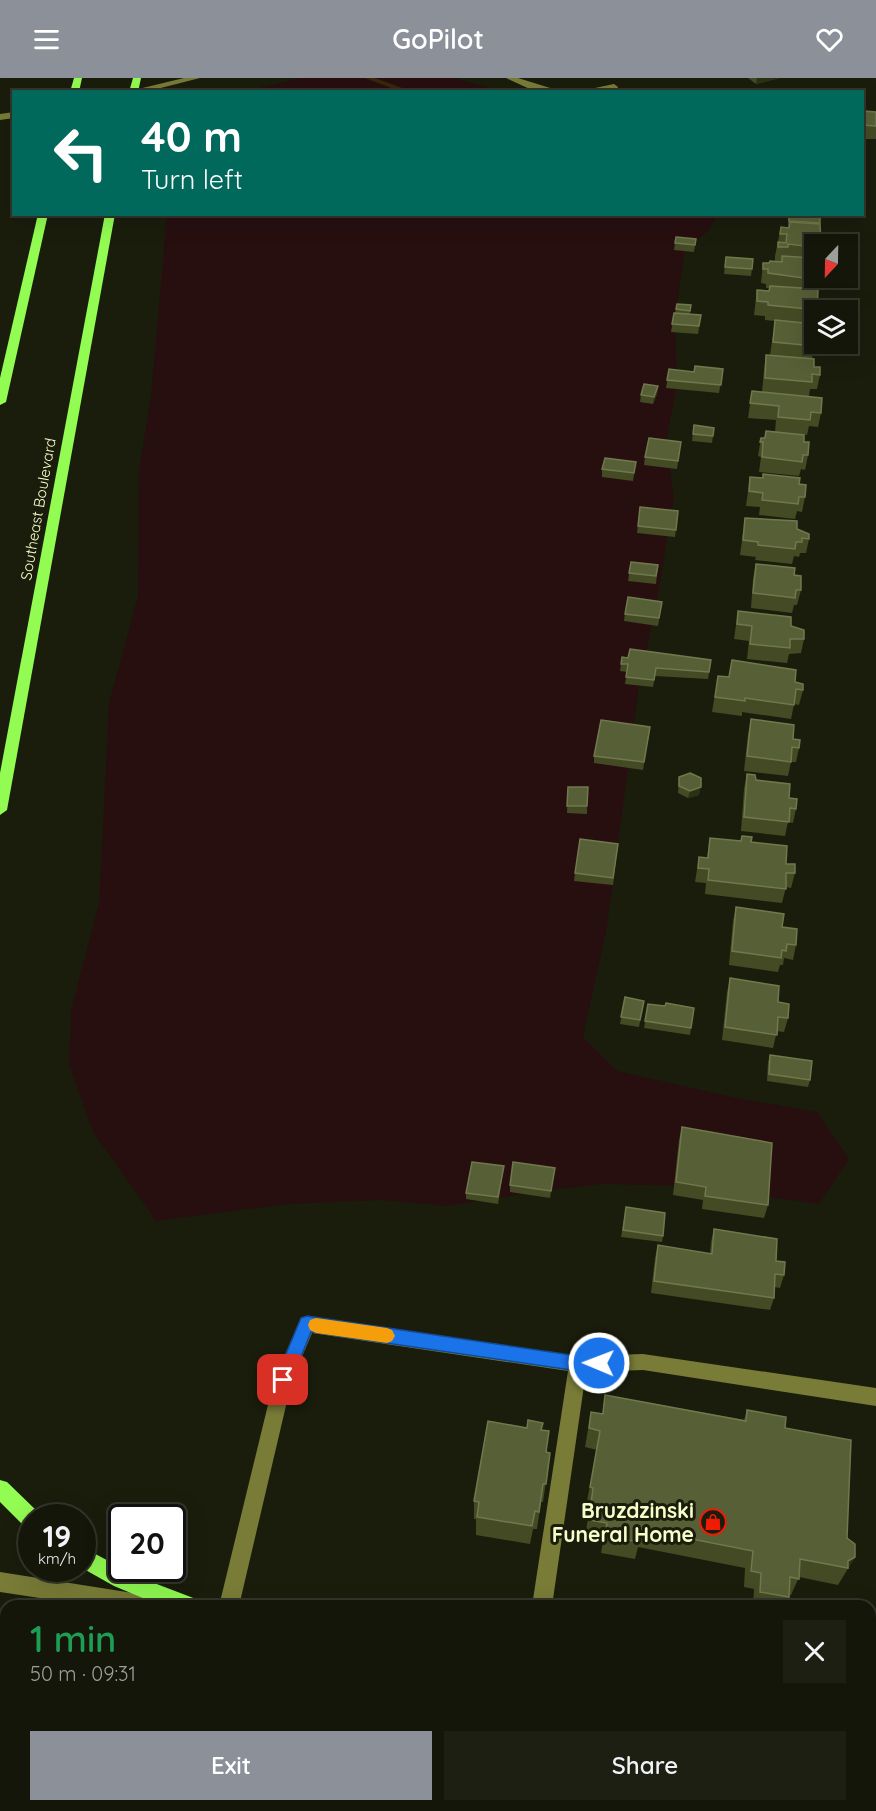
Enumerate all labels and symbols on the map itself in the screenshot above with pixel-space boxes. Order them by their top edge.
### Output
north arrow [804,234,858,288]
street label: Southeast Boulevard [16,436,60,582]
position arrow [567,1331,631,1395]
pin [257,1354,308,1405]
place label: Bruzdzinski Funeral Home [552,1497,694,1547]
speed limit sign: 20 [108,1504,186,1582]
shop icon: Bruzdzinski Funeral Home [698,1507,728,1537]

